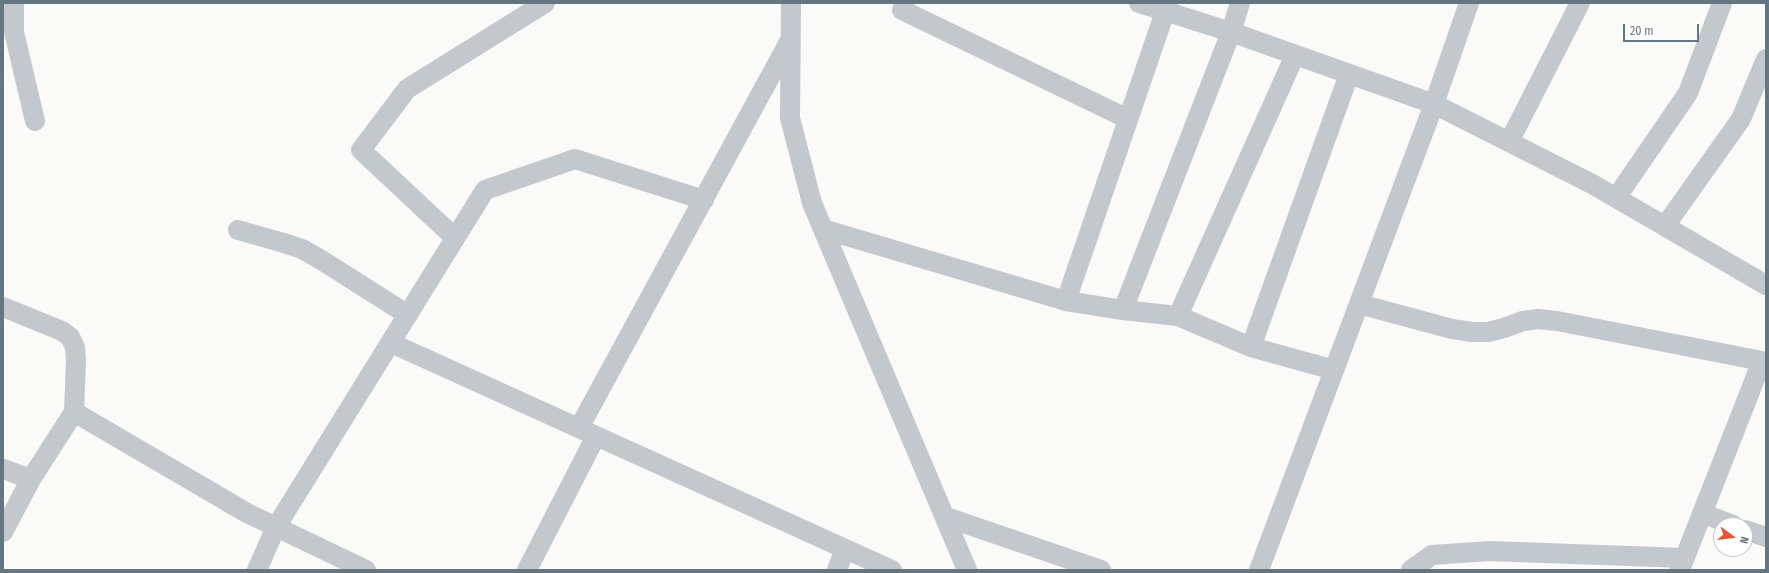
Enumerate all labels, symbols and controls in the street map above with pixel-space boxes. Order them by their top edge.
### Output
scale bar [1625,16,1701,42]
text: 20 m [1630,24,1654,38]
north arrow [1713,517,1753,557]
text: N [1737,535,1751,545]

